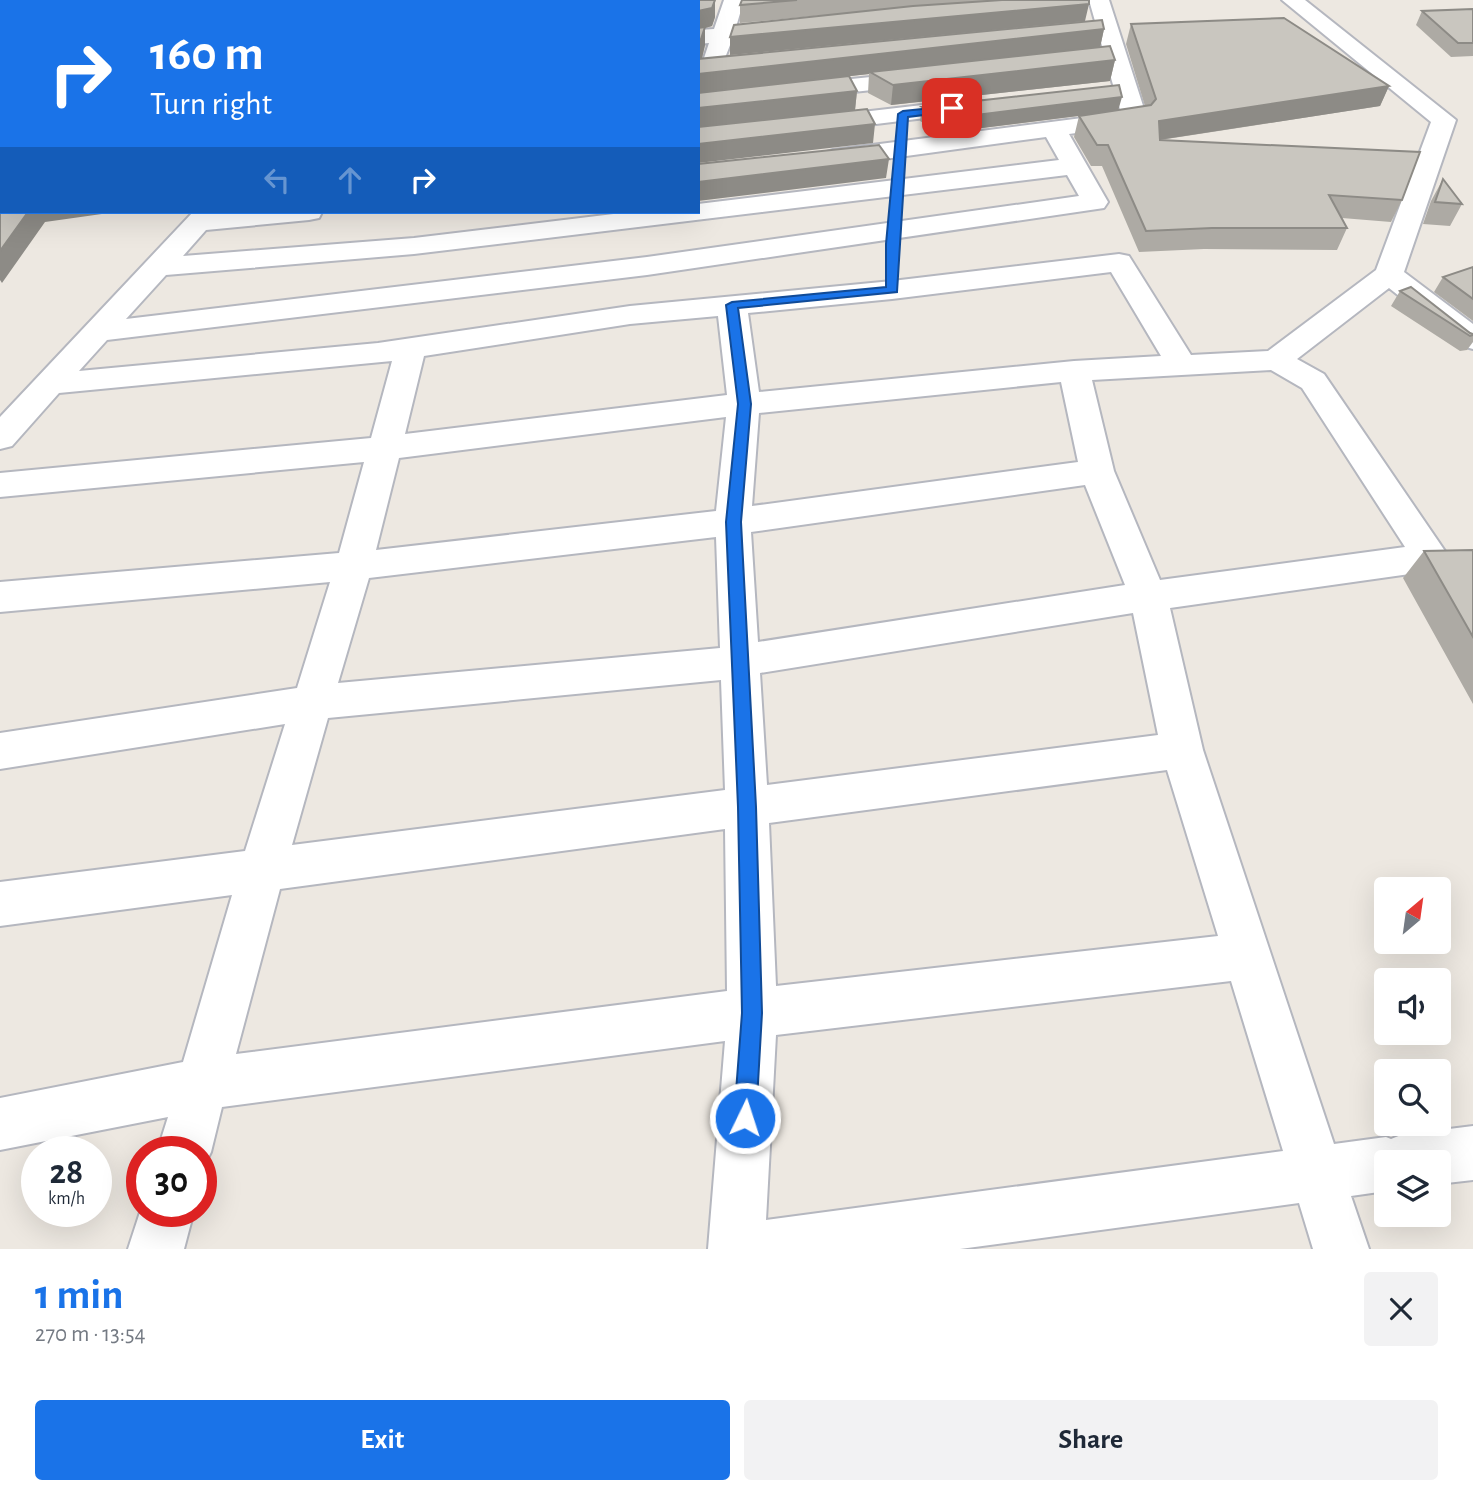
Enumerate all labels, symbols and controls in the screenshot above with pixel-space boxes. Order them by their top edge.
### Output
icon: right [35,28,126,119]
text: 160 m [150,30,264,79]
pin [922,78,982,138]
text: Turn right [150,88,272,120]
icon: arrive [933,89,971,127]
icon: left [258,161,296,199]
icon: ahead [331,161,369,199]
icon: right [404,161,442,199]
north arrow [1374,877,1451,954]
map controls [1374,877,1451,1227]
button: sound [1374,968,1451,1045]
button: search [1374,1059,1451,1136]
position arrow [708,1081,782,1155]
speed limit sign: 30 [126,1136,217,1227]
button: layers [1374,1150,1451,1227]
text: 28 [50,1155,83,1190]
text: km/h [48,1190,85,1208]
button: close [1364,1272,1438,1346]
text: 1 min [35,1274,124,1316]
text: 270 m · 13:54 [35,1323,146,1346]
button: Exit [35,1400,730,1480]
button: Share [744,1400,1438,1480]

